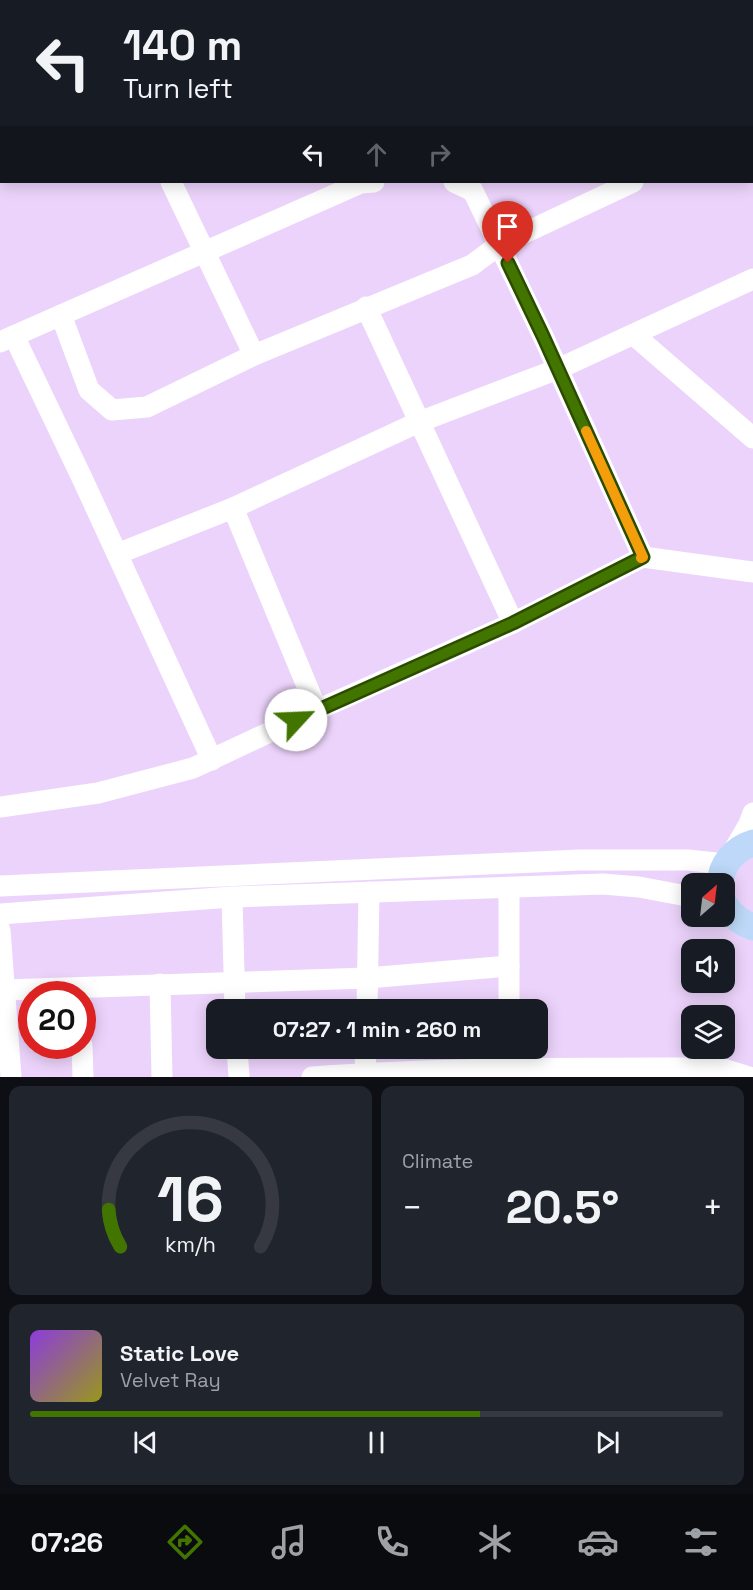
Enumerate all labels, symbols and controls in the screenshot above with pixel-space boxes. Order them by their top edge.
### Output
text: 140 m [123,19,242,72]
icon: left [24,24,102,102]
text: Turn left [123,71,233,106]
icon: left [297,138,330,171]
icon: ahead [360,138,393,171]
icon: right [423,138,456,171]
pin [482,201,533,263]
icon: arrive [491,210,524,243]
position arrow [264,688,328,752]
north arrow [681,873,735,927]
map controls [681,873,735,1059]
button: sound [681,939,735,993]
speed limit sign: 20 [18,981,96,1059]
button: layers [681,1005,735,1059]
text: 07:27 · 1 min · 260 m [273,1015,481,1043]
text: Climate [402,1148,473,1174]
text: 16 [157,1160,224,1239]
text: 20.5° [506,1179,619,1236]
text: − [402,1187,422,1229]
text: + [703,1187,723,1229]
text: km/h [165,1232,216,1259]
text: Static Love [120,1339,239,1367]
text: Velvet Ray [120,1367,221,1393]
icon: previous [129,1426,162,1459]
icon: pause [360,1426,393,1459]
icon: next [591,1426,624,1459]
icon: directions [164,1521,206,1563]
icon: music [268,1521,310,1563]
icon: phone [371,1521,413,1563]
icon: climate [474,1521,516,1563]
icon: car [577,1521,619,1563]
icon: filters [680,1521,722,1563]
text: 07:26 [31,1525,103,1560]

